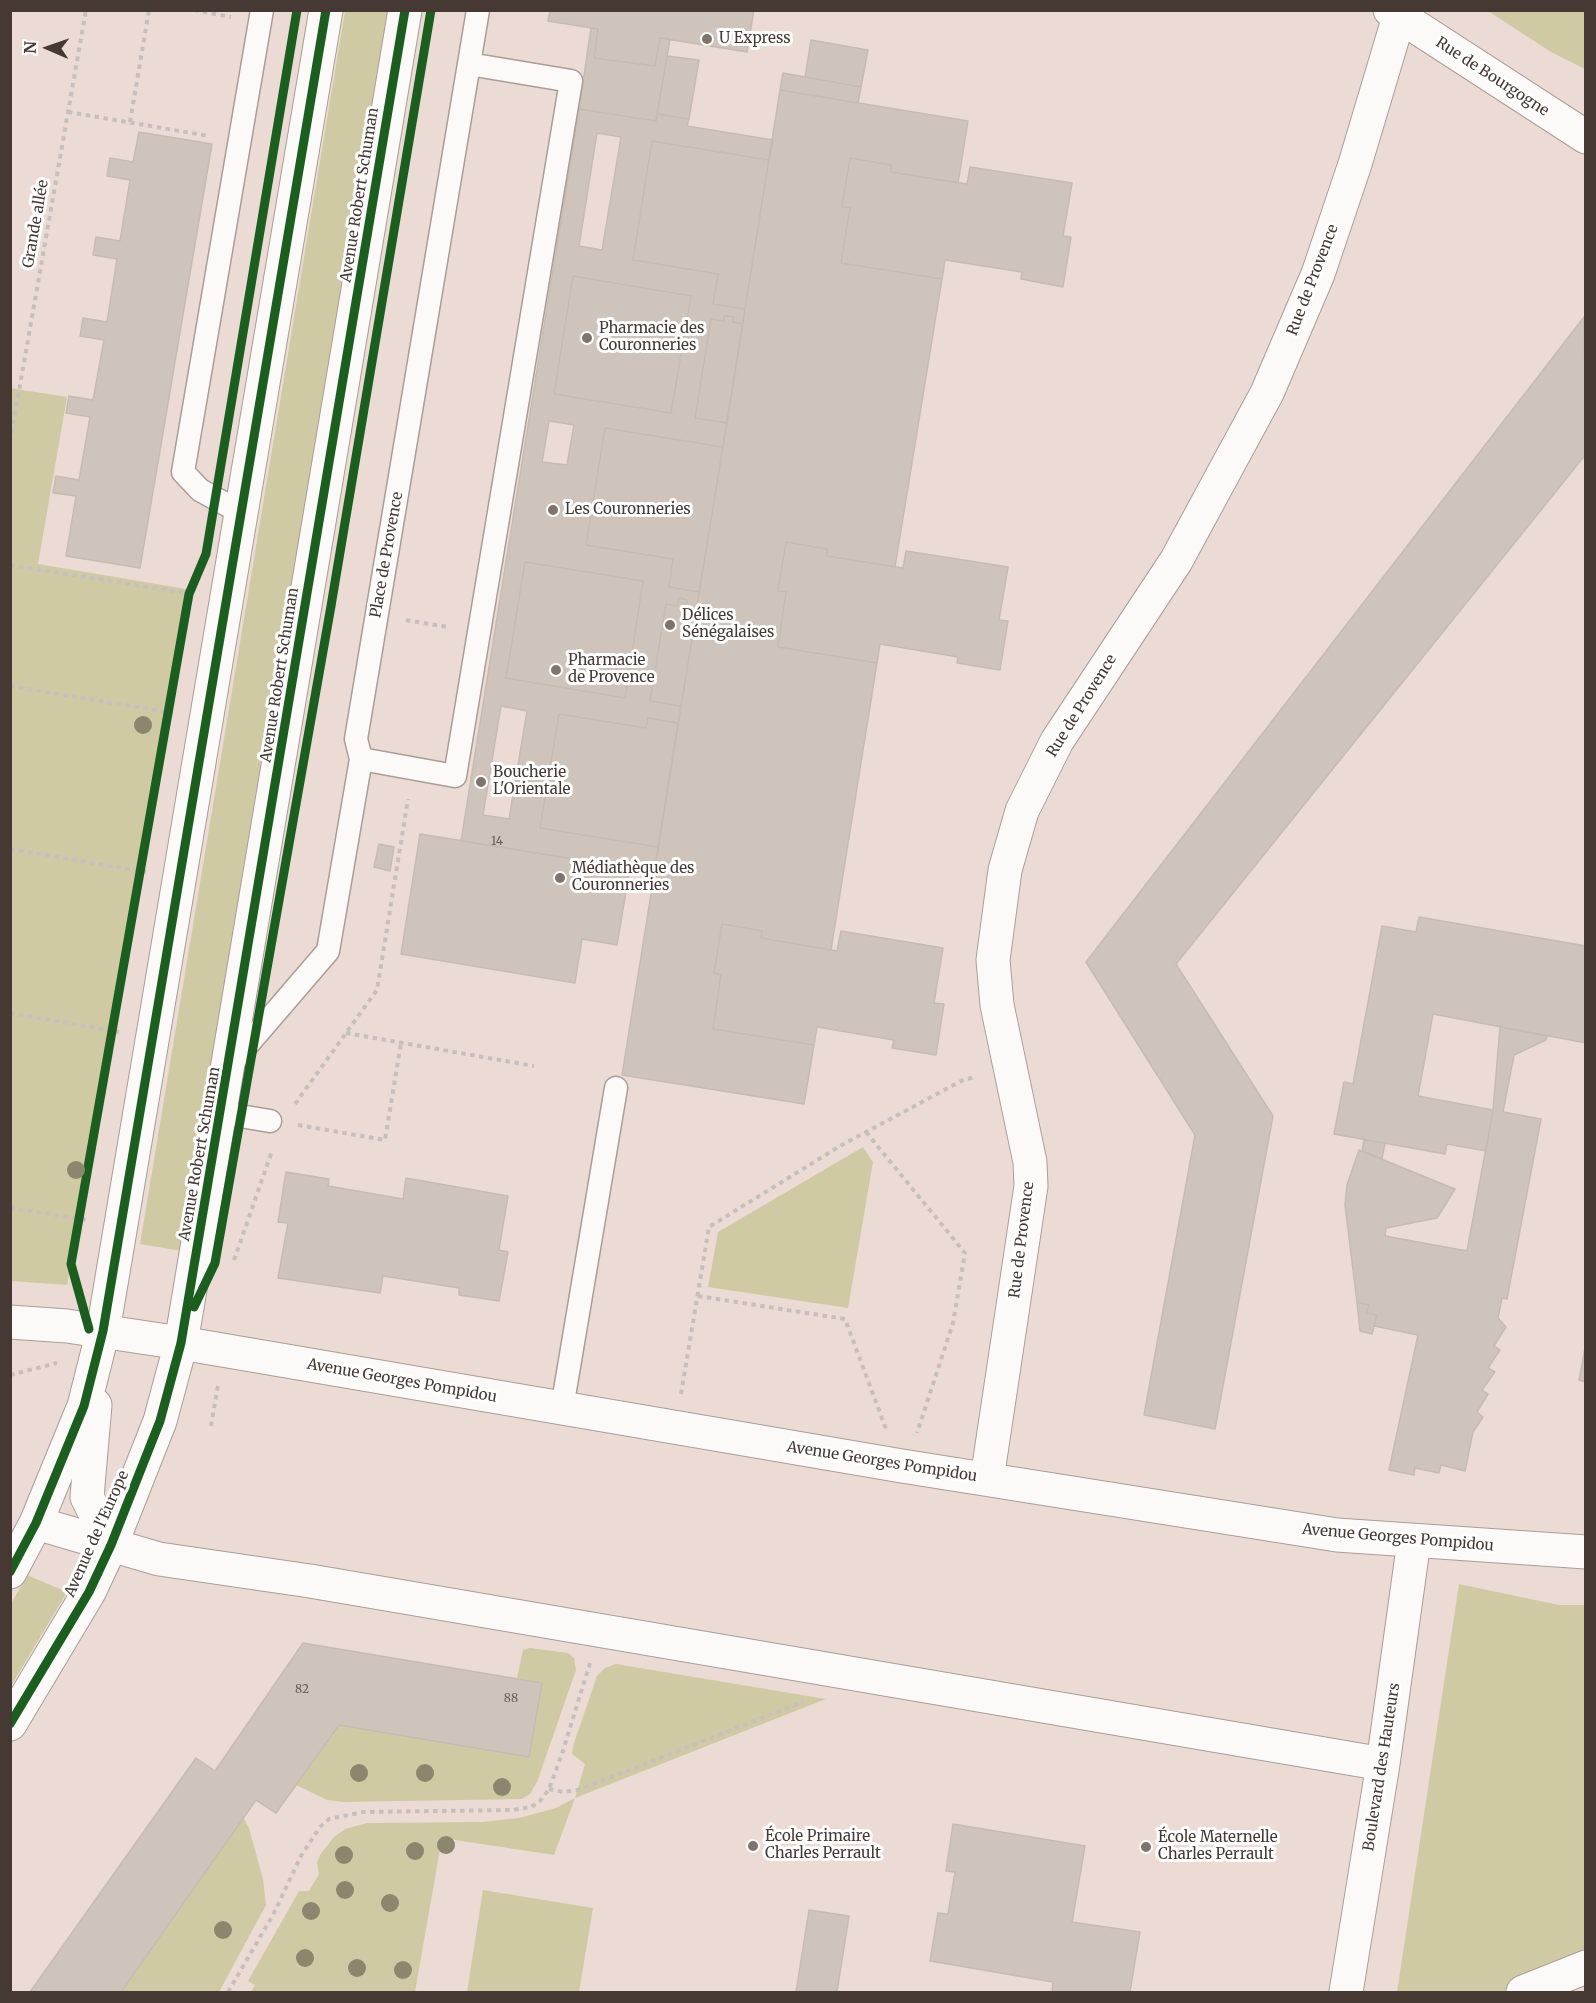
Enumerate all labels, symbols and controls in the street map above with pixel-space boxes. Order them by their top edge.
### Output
north arrow [18,18,78,78]
place label: U Express [719,30,791,48]
marker: U Express [700,32,714,46]
street label: Rue de Bourgogne [1432,34,1552,120]
text: N [20,41,40,54]
street label: Avenue Robert Schuman [337,106,383,284]
street label: Grande allée [19,179,53,269]
street label: Rue de Provence [1284,222,1342,338]
place label: Pharmacie des Couronneries [599,320,704,355]
marker: Pharmacie des Couronneries [580,331,594,345]
street label: Place de Provence [367,491,407,619]
place label: Les Couronneries [565,501,691,519]
marker: Les Couronneries [546,503,560,517]
street label: Avenue Robert Schuman [257,586,303,764]
place label: Délices Sénégalaises [682,607,774,642]
marker: Délices Sénégalaises [663,618,677,632]
street label: Rue de Provence [1043,651,1121,761]
place label: Pharmacie de Provence [568,652,655,687]
marker: Pharmacie de Provence [549,663,563,677]
place label: Boucherie L'Orientale [493,764,570,799]
marker: Boucherie L'Orientale [474,775,488,789]
house number: 14 [491,835,503,849]
place label: Médiathèque des Couronneries [572,860,694,895]
marker: Médiathèque des Couronneries [553,871,567,885]
street label: Avenue Robert Schuman [176,1065,224,1243]
street label: Rue de Provence [1006,1181,1038,1299]
street label: Avenue Georges Pompidou [306,1355,498,1407]
street label: Avenue Georges Pompidou [786,1438,978,1486]
street label: Avenue de l'Europe [61,1468,133,1600]
street label: Avenue Georges Pompidou [1301,1521,1495,1555]
street label: Boulevard des Hauteurs [1360,1682,1404,1852]
house number: 82 [295,1683,309,1697]
house number: 88 [504,1692,518,1706]
place label: École Primaire Charles Perrault [765,1828,881,1863]
place label: École Maternelle Charles Perrault [1158,1829,1278,1864]
marker: École Primaire Charles Perrault [746,1839,760,1853]
marker: École Maternelle Charles Perrault [1139,1840,1153,1854]

